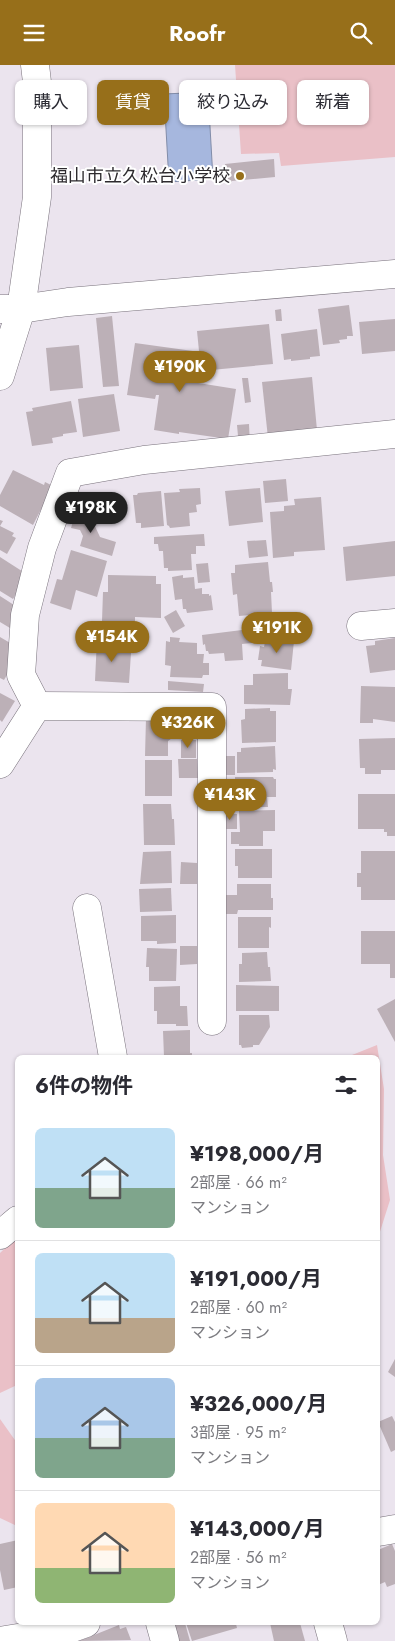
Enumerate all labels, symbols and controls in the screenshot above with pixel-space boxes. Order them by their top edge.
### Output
text: Roofr [169,17,226,49]
icon: menu [20,19,48,47]
icon: search [347,19,375,47]
chip: 購入 [15,80,87,125]
chip: 賃貸 [97,80,169,125]
chip: 絞り込み [179,80,287,125]
chip: 新着 [297,80,369,125]
place label: 福山市立久松台小学校 [50,163,230,189]
marker: 福山市立久松台小学校 [234,170,246,182]
pin: ¥190K [145,351,215,393]
text: ¥190K [154,355,206,378]
pin: ¥198K [56,491,126,534]
text: ¥198K [66,496,116,519]
pin: ¥191K [242,611,312,654]
text: ¥191K [253,616,301,639]
pin: ¥154K [77,621,147,663]
text: ¥154K [86,625,138,648]
pin: ¥326K [153,707,223,749]
text: ¥326K [161,711,215,734]
pin: ¥143K [195,779,265,821]
text: ¥143K [204,783,256,806]
text: 6件の物件 [35,1071,133,1101]
icon: filters [332,1071,360,1099]
text: ¥198,000/月 [190,1139,324,1169]
icon: home [75,1148,135,1208]
text: 2部屋 · 66 m² [190,1171,287,1194]
text: マンション [190,1196,270,1219]
text: ¥191,000/月 [190,1264,322,1294]
icon: home [75,1273,135,1333]
text: 2部屋 · 60 m² [190,1296,287,1319]
text: マンション [190,1321,270,1344]
text: ¥326,000/月 [190,1389,327,1419]
icon: home [75,1398,135,1458]
text: 3部屋 · 95 m² [190,1421,286,1444]
text: マンション [190,1446,270,1469]
text: ¥143,000/月 [190,1514,324,1544]
icon: home [75,1523,135,1583]
text: 2部屋 · 56 m² [190,1546,287,1569]
text: マンション [190,1571,270,1594]

